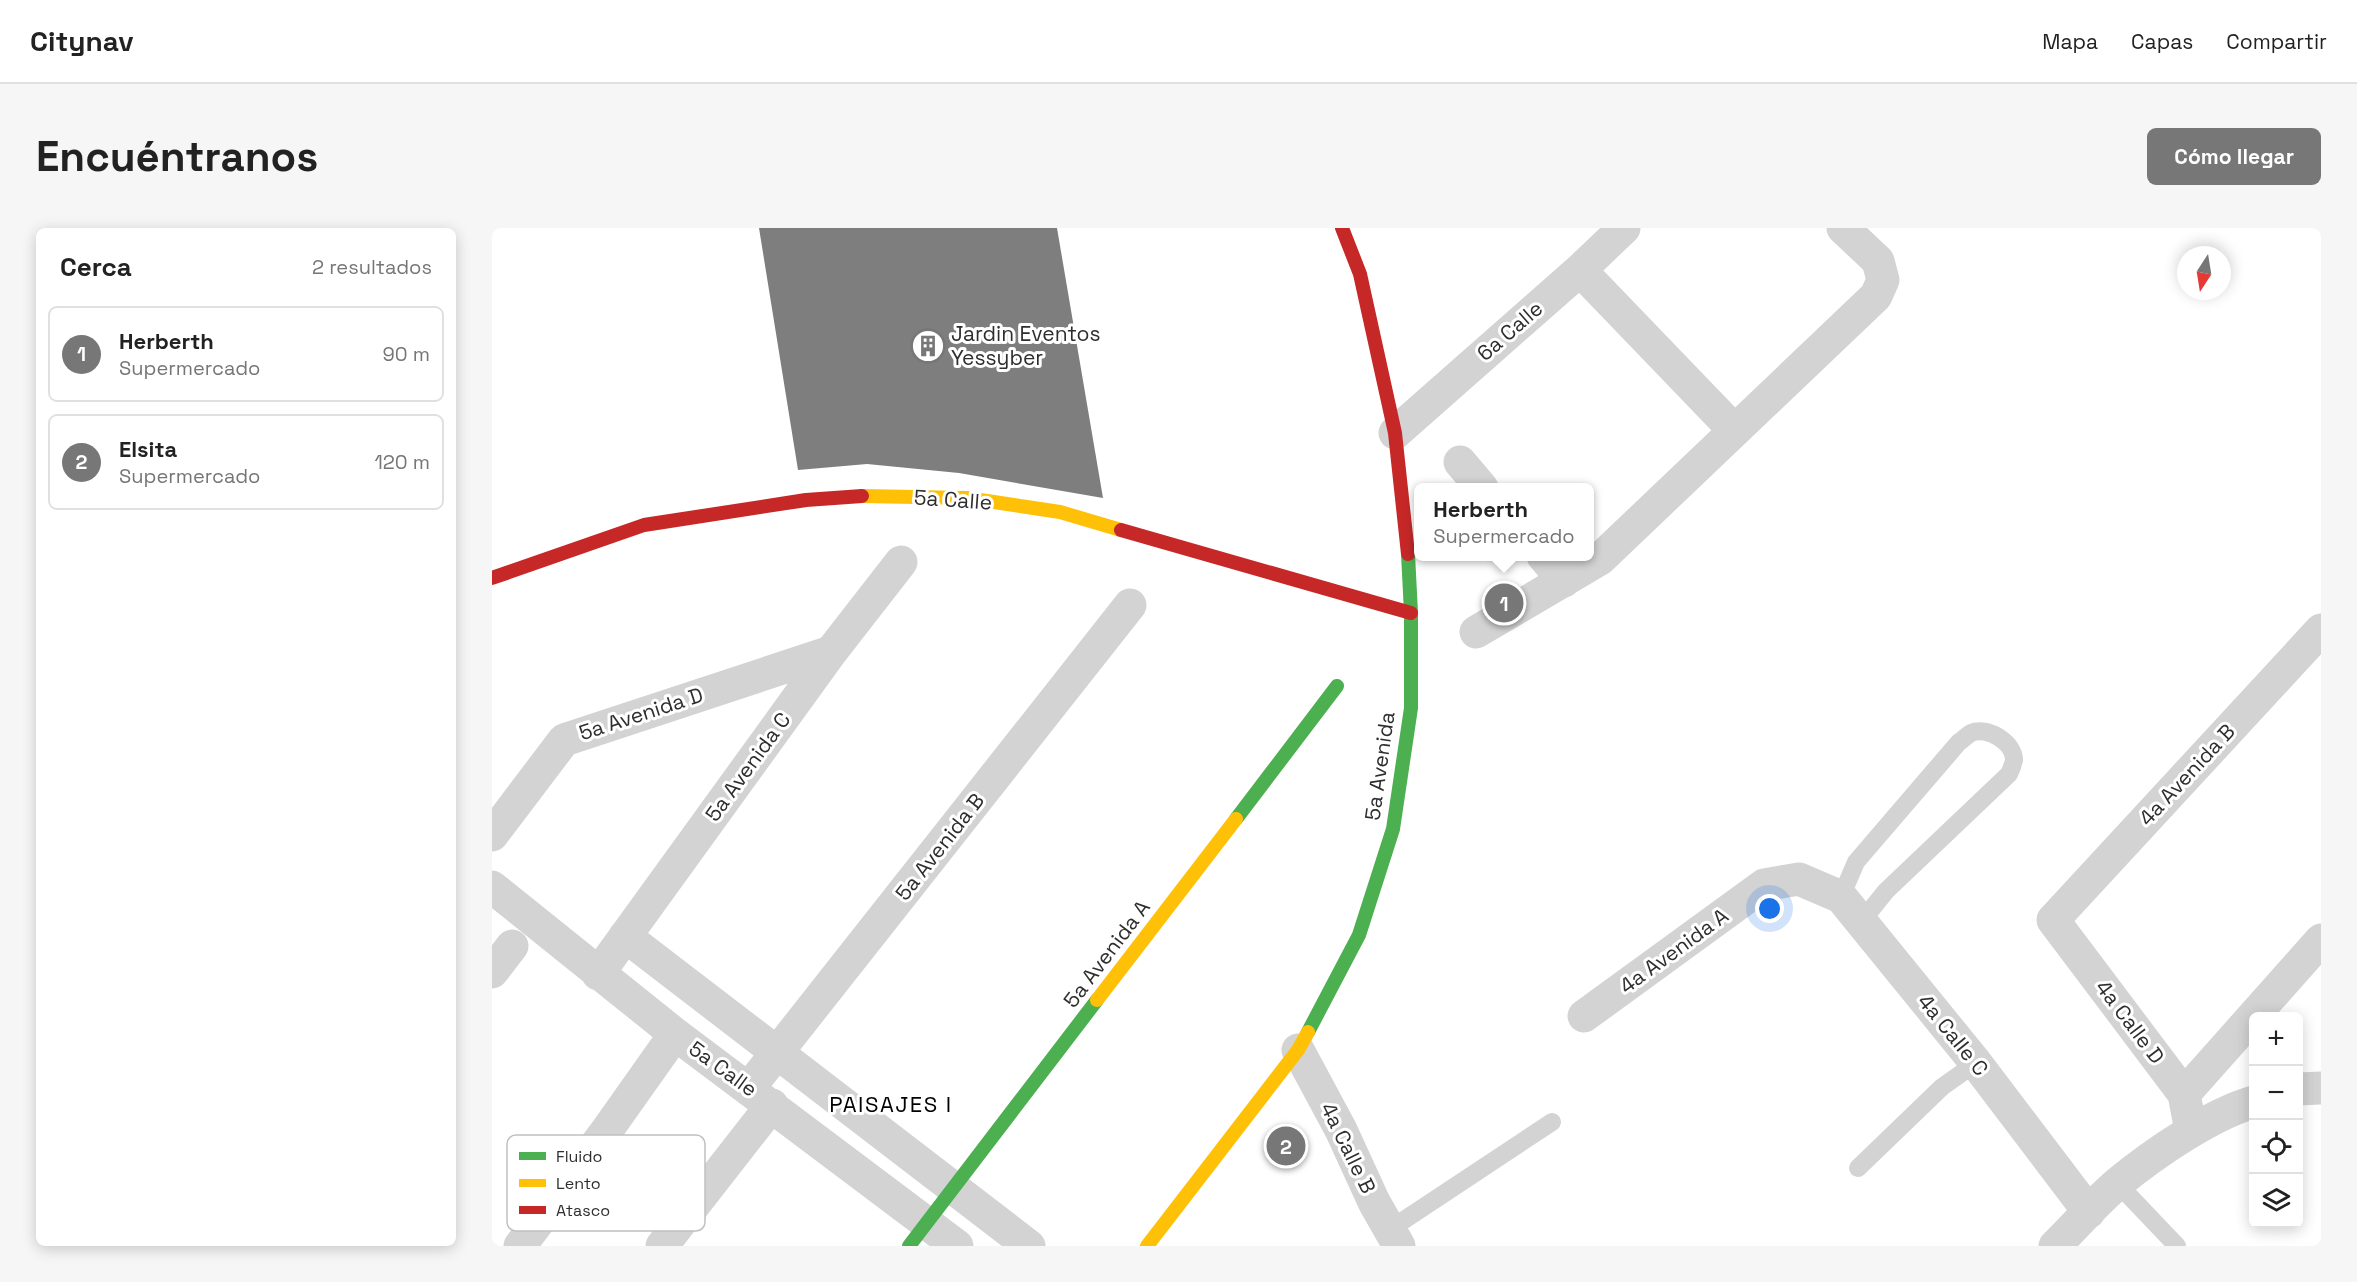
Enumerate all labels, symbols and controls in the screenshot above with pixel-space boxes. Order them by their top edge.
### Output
text: Citynav [30,23,134,59]
text: Mapa [2042,28,2098,55]
text: Capas [2131,28,2193,55]
text: Compartir [2226,28,2327,55]
button: Cómo llegar [2147,128,2321,185]
text: Encuéntranos [36,130,318,183]
north arrow [2177,246,2231,300]
text: Cerca [60,250,132,284]
text: 2 resultados [312,254,432,280]
street label: 6a Calle [1471,295,1548,367]
place label: Jardin Eventos Yessyber [951,320,1101,371]
text: Herberth [119,327,214,355]
building icon: Jardin Eventos Yessyber [910,328,946,364]
text: 1 [77,341,86,367]
text: 90 m [383,341,430,367]
text: Supermercado [119,355,260,381]
text: Elsita [119,435,177,463]
text: 2 [76,449,87,475]
text: 120 m [374,449,430,475]
text: Supermercado [119,463,260,489]
street label: 5a Calle [913,483,993,516]
popup [1414,483,1594,561]
text: Herberth [1433,495,1528,523]
text: Supermercado [1433,523,1575,549]
pin: 1 [1484,580,1524,626]
street label: 5a Avenida D [575,681,706,746]
street label: 5a Avenida C [699,707,796,827]
street label: 5a Avenida [1359,710,1400,822]
street label: 4a Avenida B [2133,718,2241,831]
street label: 5a Avenida B [889,788,990,906]
street label: 5a Avenida A [1057,894,1156,1013]
your location [1755,894,1784,923]
street label: 4a Avenida A [1614,902,1734,999]
street label: 4a Calle D [2090,974,2171,1069]
street label: 4a Calle C [1912,988,1995,1081]
map controls [2249,1012,2303,1228]
button: + [2249,1012,2303,1066]
street label: 5a Calle [684,1035,763,1103]
button: − [2249,1066,2303,1120]
district label: PAISAJES I [829,1090,953,1118]
street label: 4a Calle B [1315,1098,1382,1198]
button: locate [2249,1120,2303,1174]
pin: 2 [1266,1124,1306,1168]
legend [507,1135,705,1231]
text: Fluido [556,1146,602,1167]
text: Lento [556,1173,601,1194]
button: layers [2249,1174,2303,1228]
text: Atasco [556,1200,610,1221]

